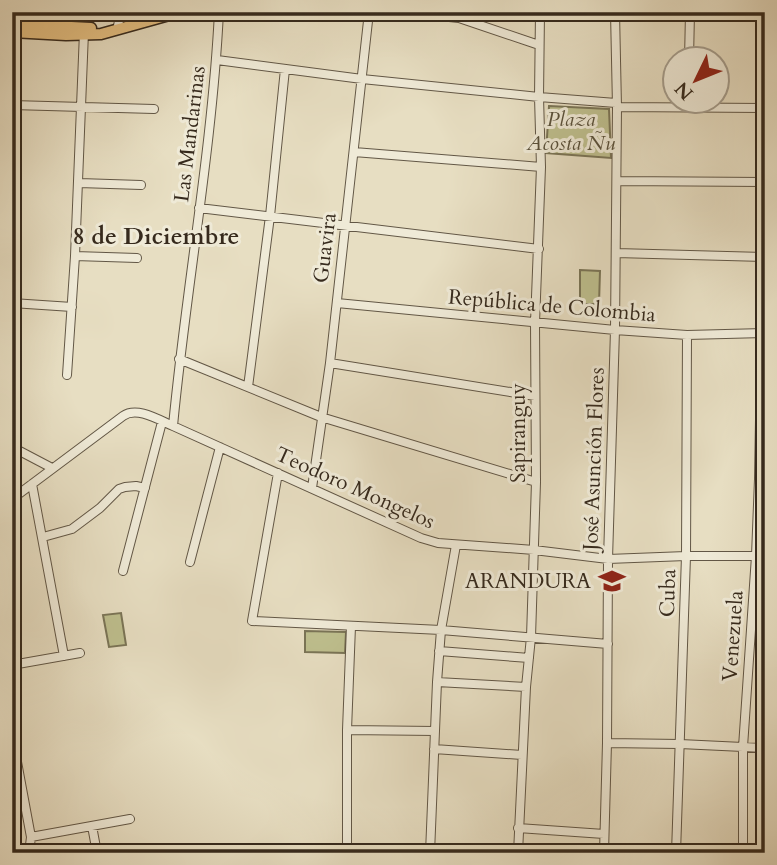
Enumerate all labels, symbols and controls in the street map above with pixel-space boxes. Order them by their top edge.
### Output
north arrow [662,46,732,116]
street label: Las Mandarinas [167,64,213,204]
text: N [669,76,699,106]
park label: Plaza Acosta Ñu [526,105,616,158]
street label: Guavira [306,211,344,285]
district label: 8 de Diciembre [73,220,239,253]
street label: República de Colombia [447,282,657,330]
street label: José Asunción Flores [576,367,612,554]
street label: Sapiranguy [504,383,533,483]
street label: Teodoro Mongelos [271,440,439,536]
school or university icon: ARANDURA [597,566,627,596]
place label: ARANDURA [465,567,591,596]
street label: Cuba [653,569,683,617]
street label: Venezuela [715,589,751,683]

